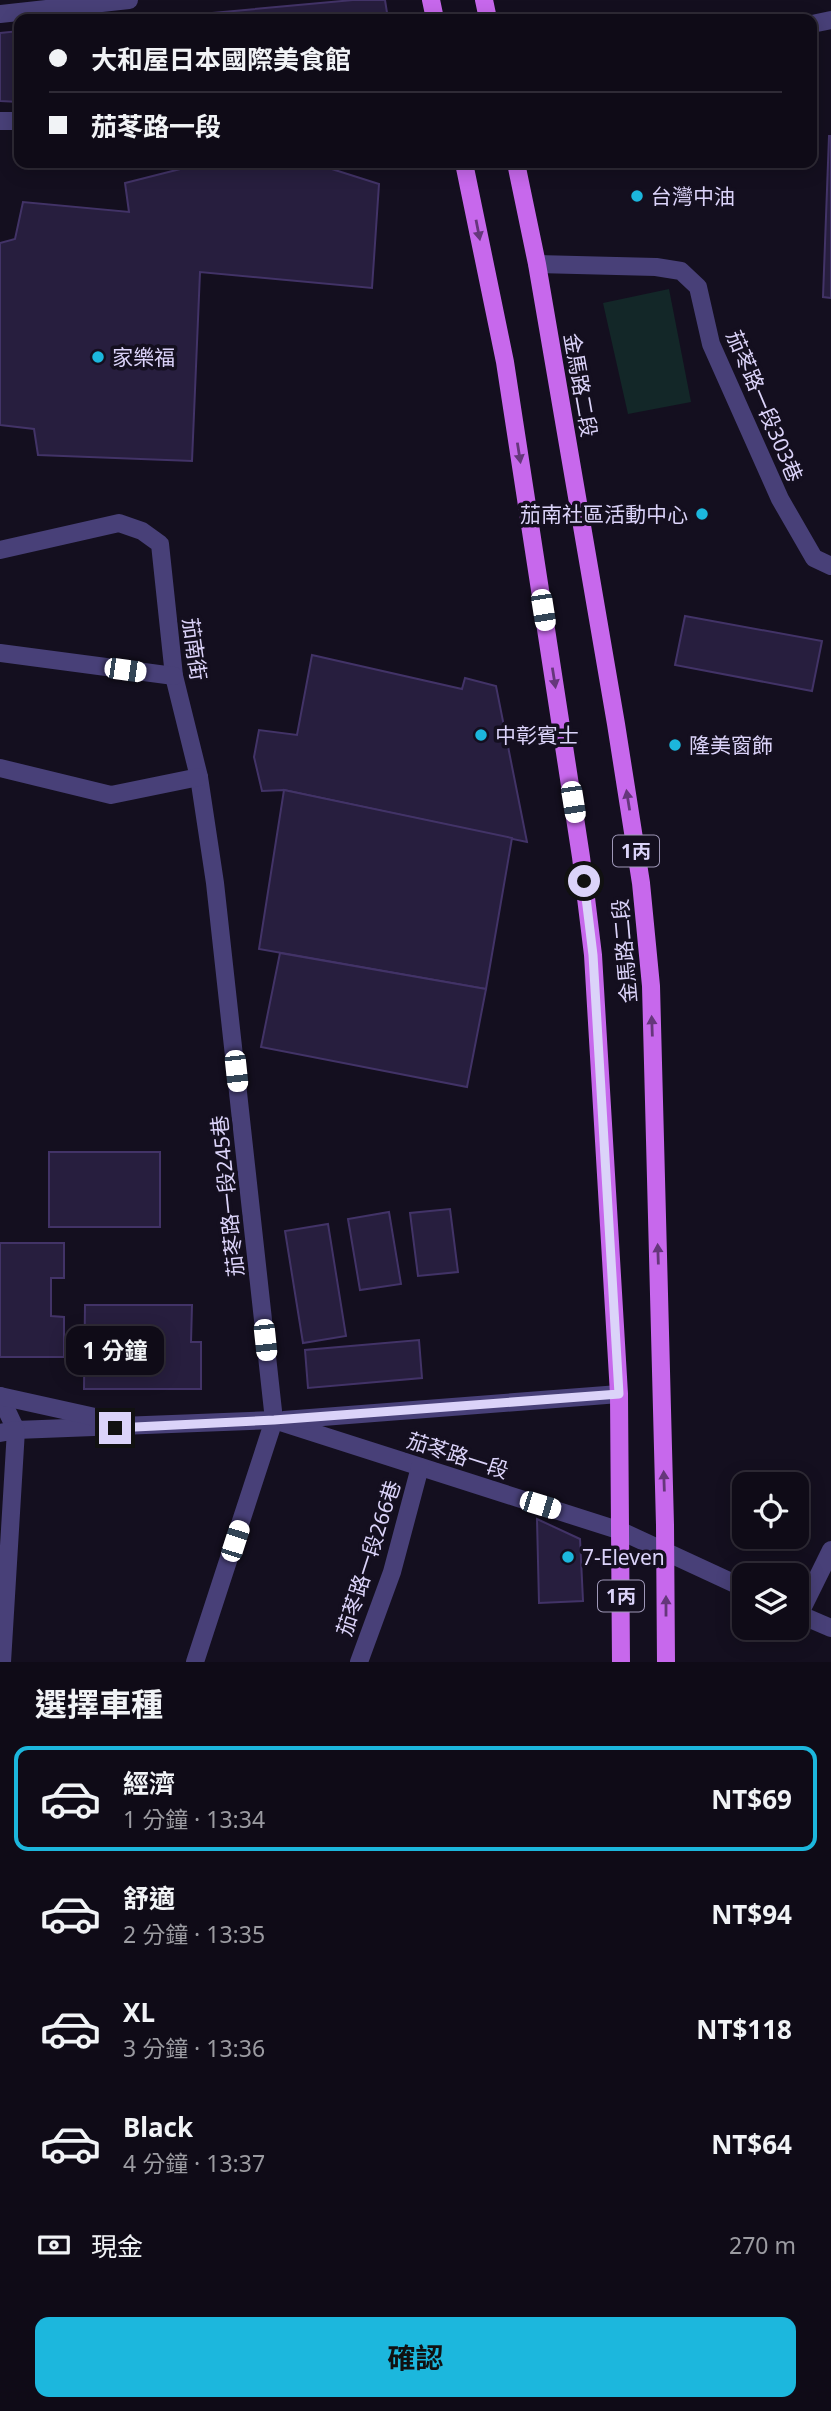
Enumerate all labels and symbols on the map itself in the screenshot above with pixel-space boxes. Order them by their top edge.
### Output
place label: 台灣中油 [651,182,735,210]
marker: 台灣中油 [629,188,645,204]
one-way arrow [472,219,483,241]
street label: 茄苳路一段303巷 [720,326,810,486]
street label: 金馬路二段 [558,331,604,439]
place label: 家樂福 [112,343,175,371]
marker: 家樂福 [90,349,106,365]
one-way arrow [514,442,525,464]
place label: 茄南社區活動中心 [520,500,688,528]
marker: 茄南社區活動中心 [694,506,710,522]
car [530,588,557,632]
street label: 茄南街 [177,616,213,682]
car [103,657,148,683]
one-way arrow [549,667,560,689]
place label: 中彰賓士 [495,721,579,749]
marker: 中彰賓士 [473,727,489,743]
place label: 隆美窗飾 [689,731,773,759]
marker: 隆美窗飾 [667,737,683,753]
car [560,780,587,824]
one-way arrow [622,789,633,811]
road number: 1丙 [613,836,659,866]
route start [568,865,600,897]
street label: 金馬路二段 [605,897,643,1005]
one-way arrow [646,1015,657,1037]
car [224,1049,249,1093]
street label: 茄苳路一段245巷 [205,1114,249,1278]
one-way arrow [652,1242,663,1264]
car [253,1318,278,1362]
callout: 1 分鐘 [66,1326,164,1376]
route end [99,1412,131,1444]
street label: 茄苳路一段 [404,1425,512,1485]
one-way arrow [658,1470,669,1492]
street label: 茄苳路一段266巷 [330,1477,406,1639]
car [517,1489,564,1521]
car [219,1518,252,1564]
place label: 7-Eleven [582,1543,665,1571]
marker: 7-Eleven [560,1549,576,1565]
road number: 1丙 [598,1580,644,1612]
one-way arrow [660,1594,672,1616]

